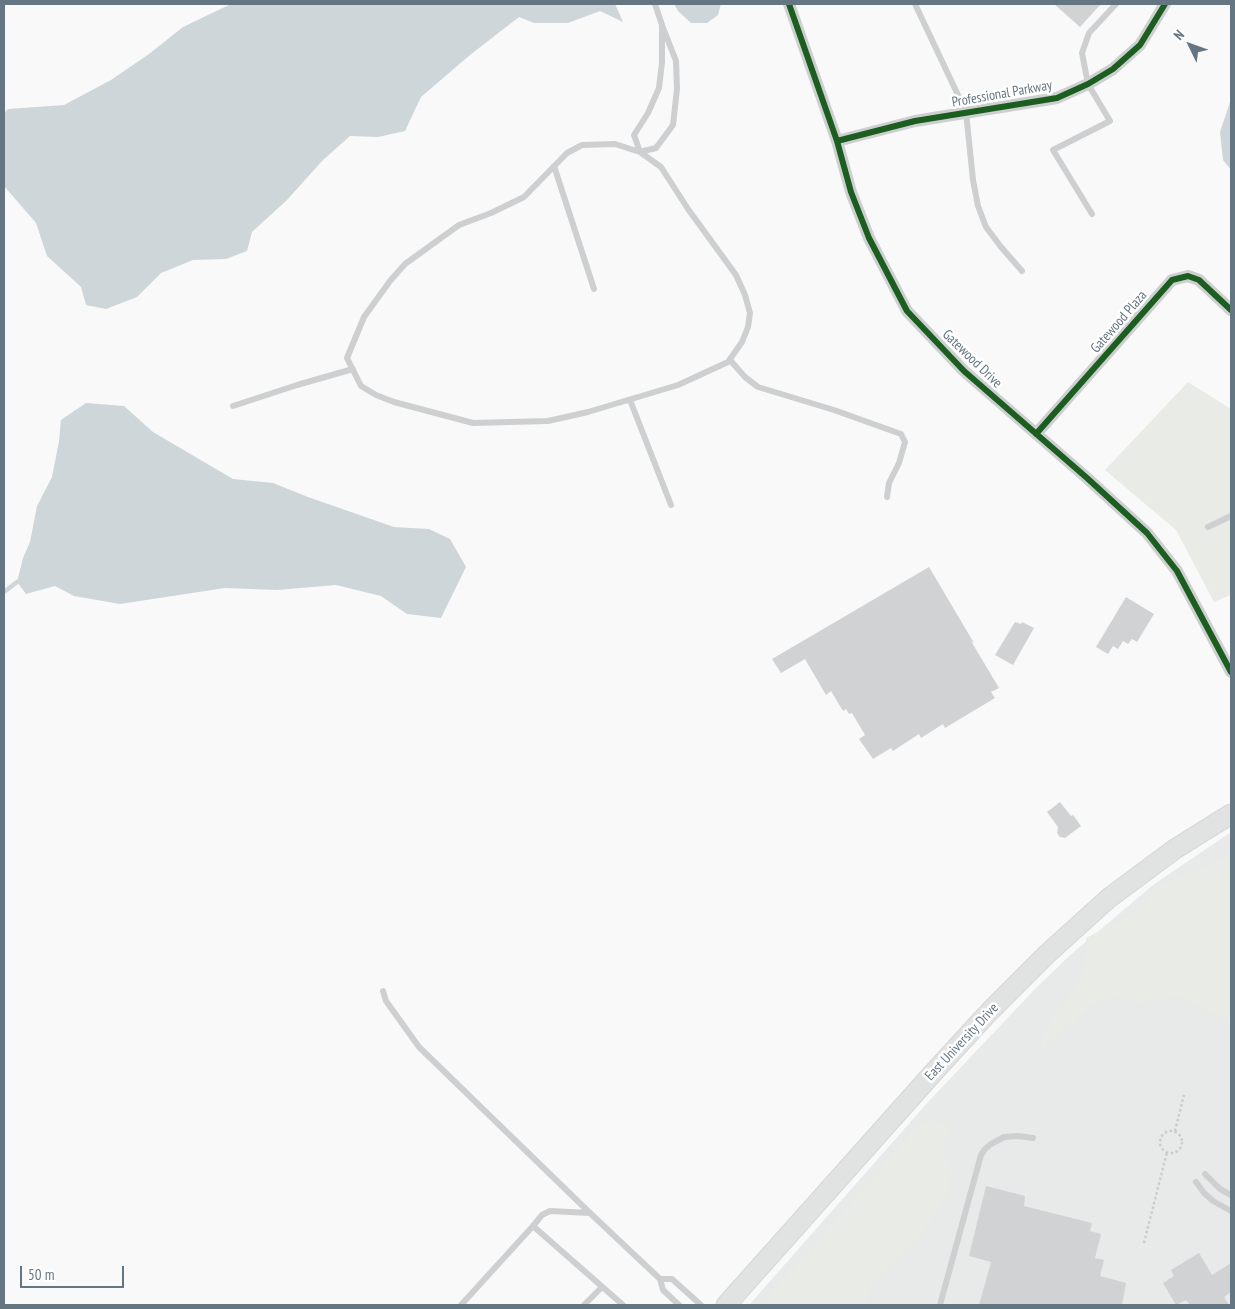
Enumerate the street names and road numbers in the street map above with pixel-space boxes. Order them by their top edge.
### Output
street label: Professional Parkway [951,77,1053,111]
street label: Gatewood Plaza [1087,287,1151,357]
street label: Gatewood Drive [939,326,1005,392]
street label: East University Drive [922,1000,1002,1084]

